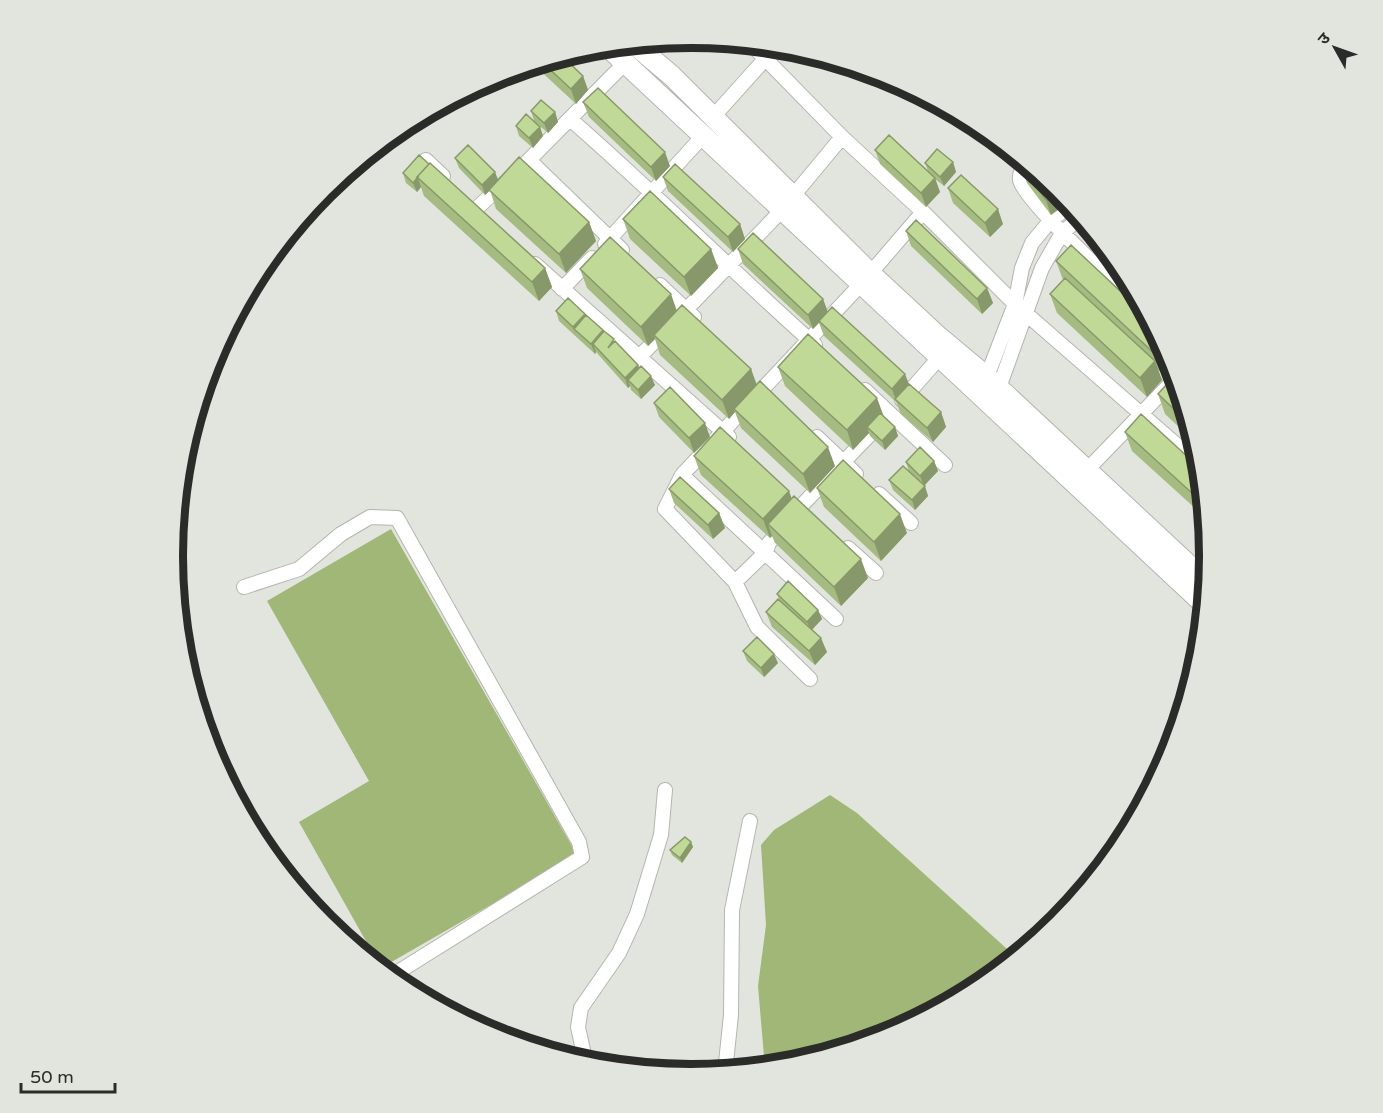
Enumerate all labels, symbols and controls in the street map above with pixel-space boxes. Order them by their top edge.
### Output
north arrow [1305,18,1365,78]
text: उ [1314,29,1335,49]
scale bar [21,1056,116,1094]
text: 50 m [30,1066,74,1088]

